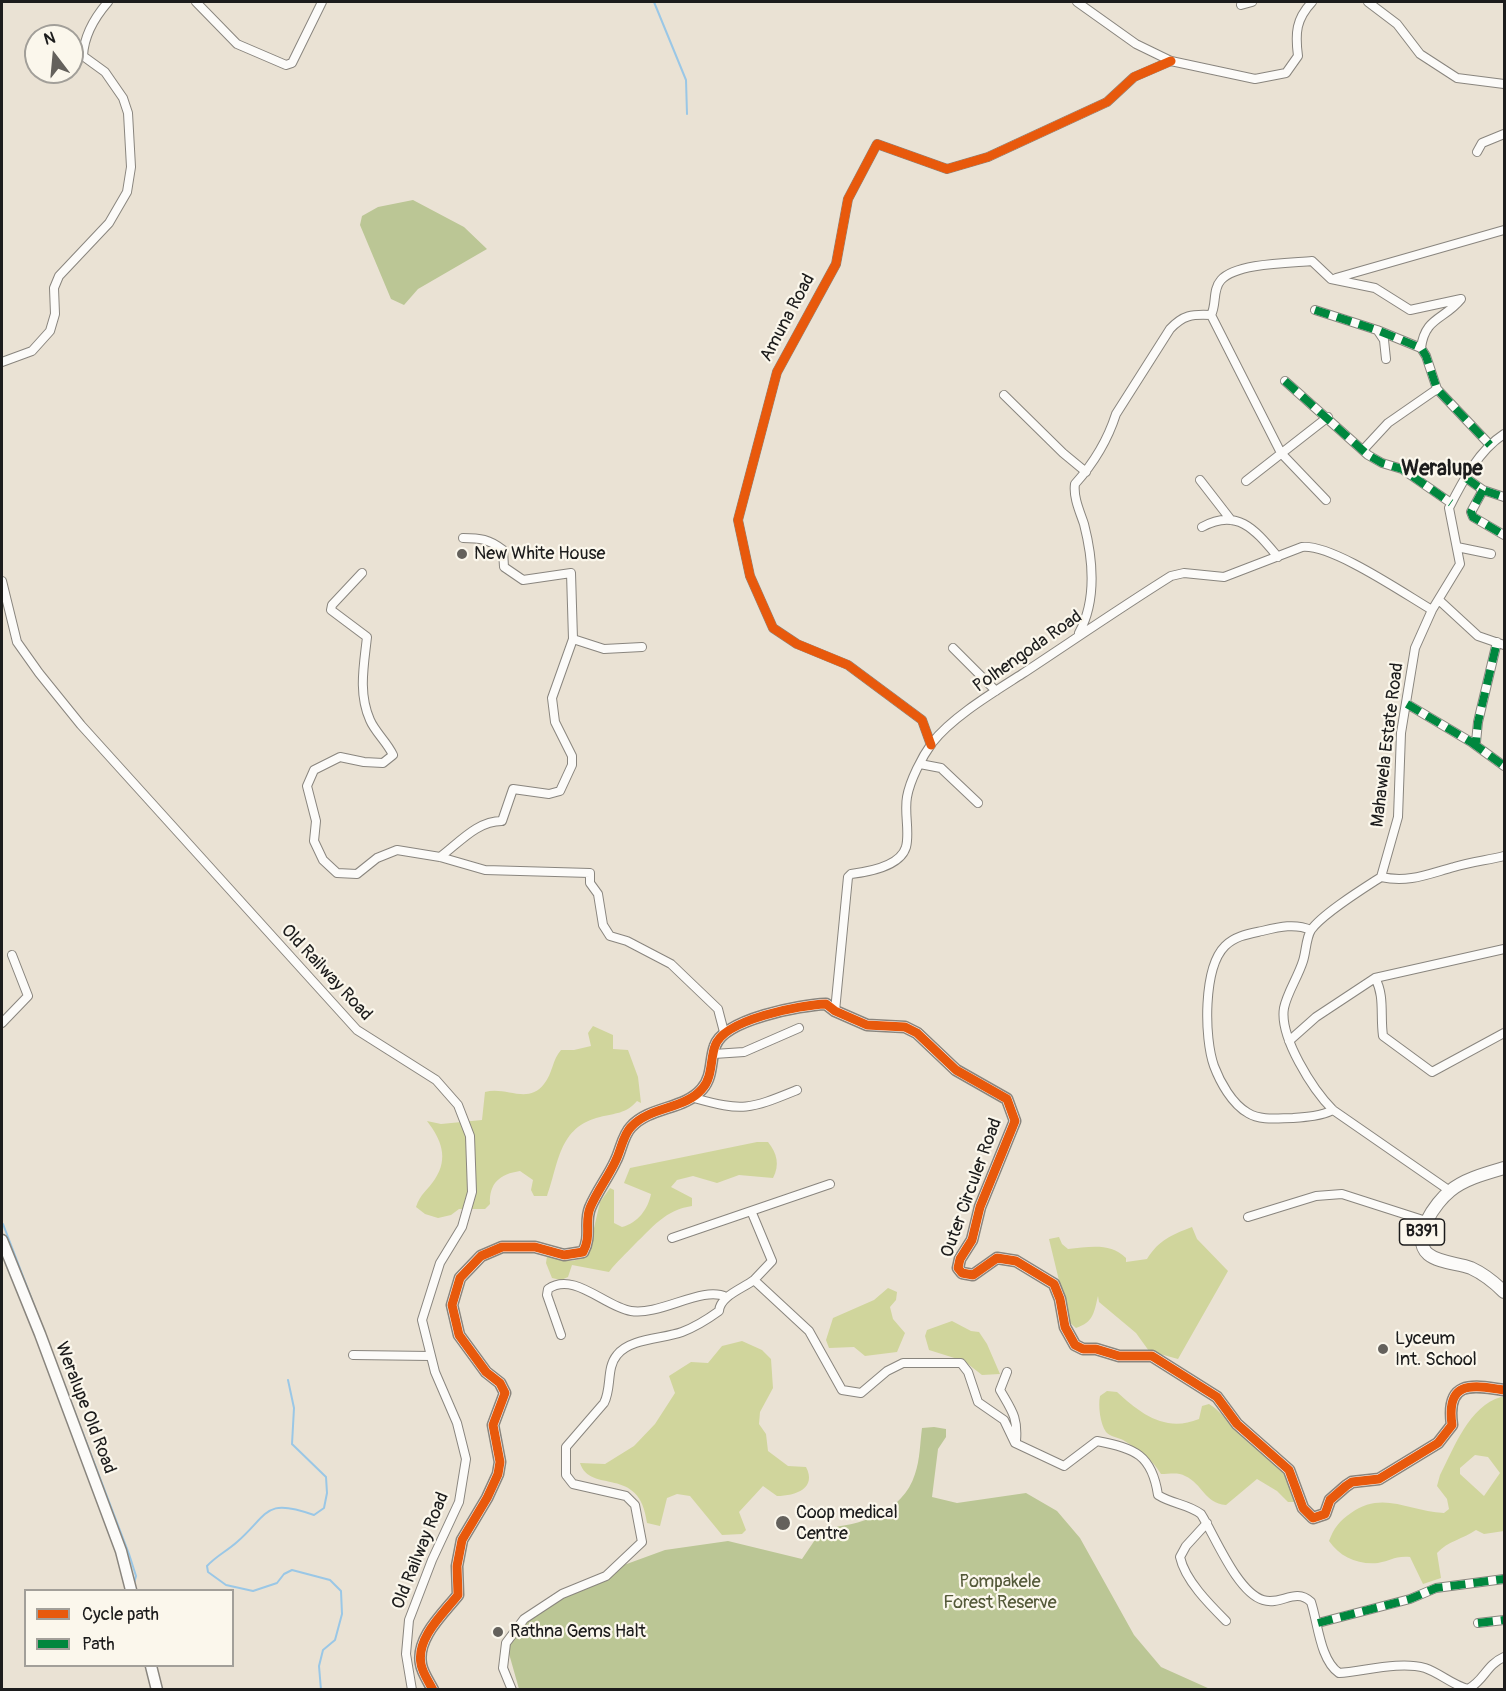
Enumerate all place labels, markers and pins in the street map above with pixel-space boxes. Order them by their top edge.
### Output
place label: New White House [474,543,605,565]
marker: New White House [455,547,469,561]
place label: Lyceum Int. School [1395,1328,1477,1370]
marker: Lyceum Int. School [1376,1342,1390,1356]
place label: Coop medical Centre [796,1502,898,1544]
marker: Coop medical Centre [774,1514,792,1532]
place label: Rathna Gems Halt [510,1621,646,1643]
marker: Rathna Gems Halt [491,1625,505,1639]

